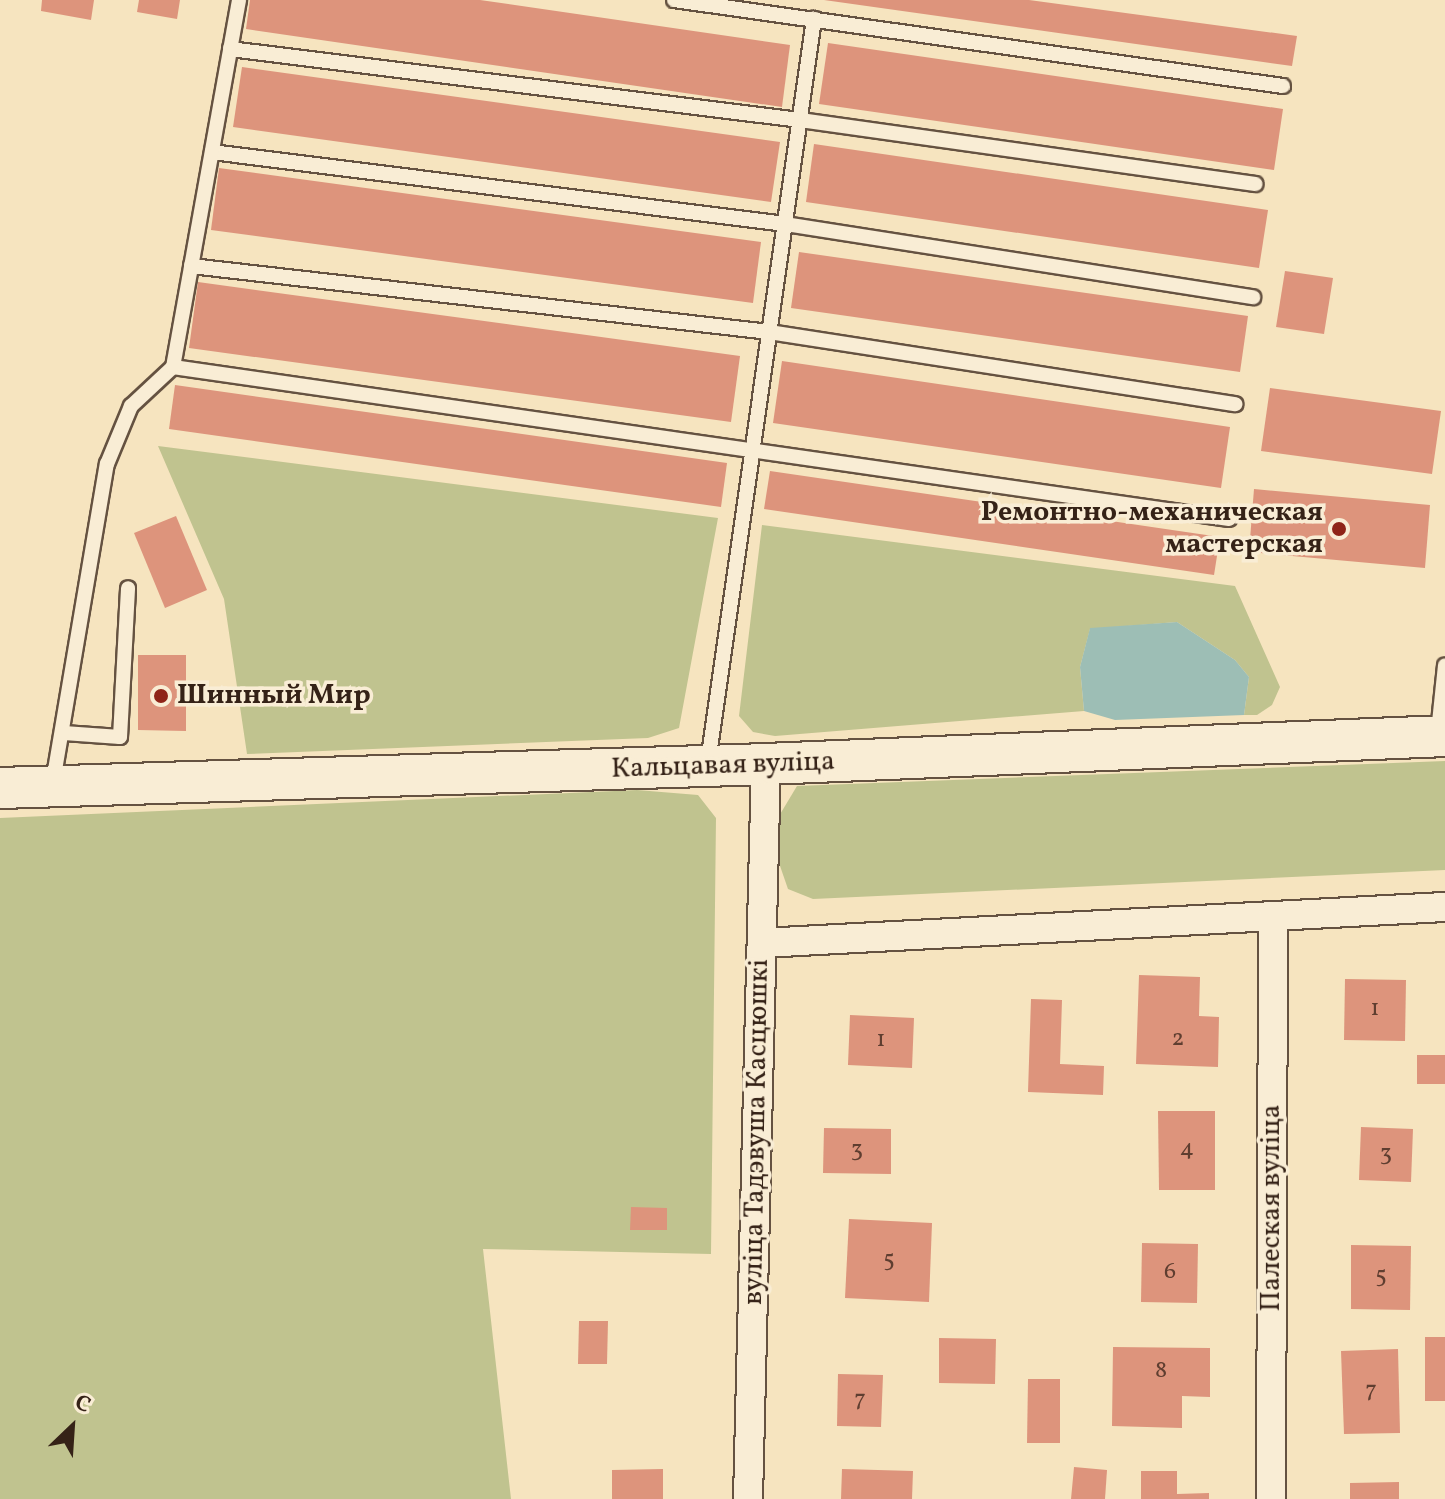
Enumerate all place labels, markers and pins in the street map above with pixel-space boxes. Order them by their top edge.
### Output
place label: Ремонтно-механическая мастерская [981,496,1323,562]
marker: Ремонтно-механическая мастерская [1330,520,1348,538]
place label: Шинный Мир [177,679,371,713]
marker: Шинный Мир [152,687,170,705]

